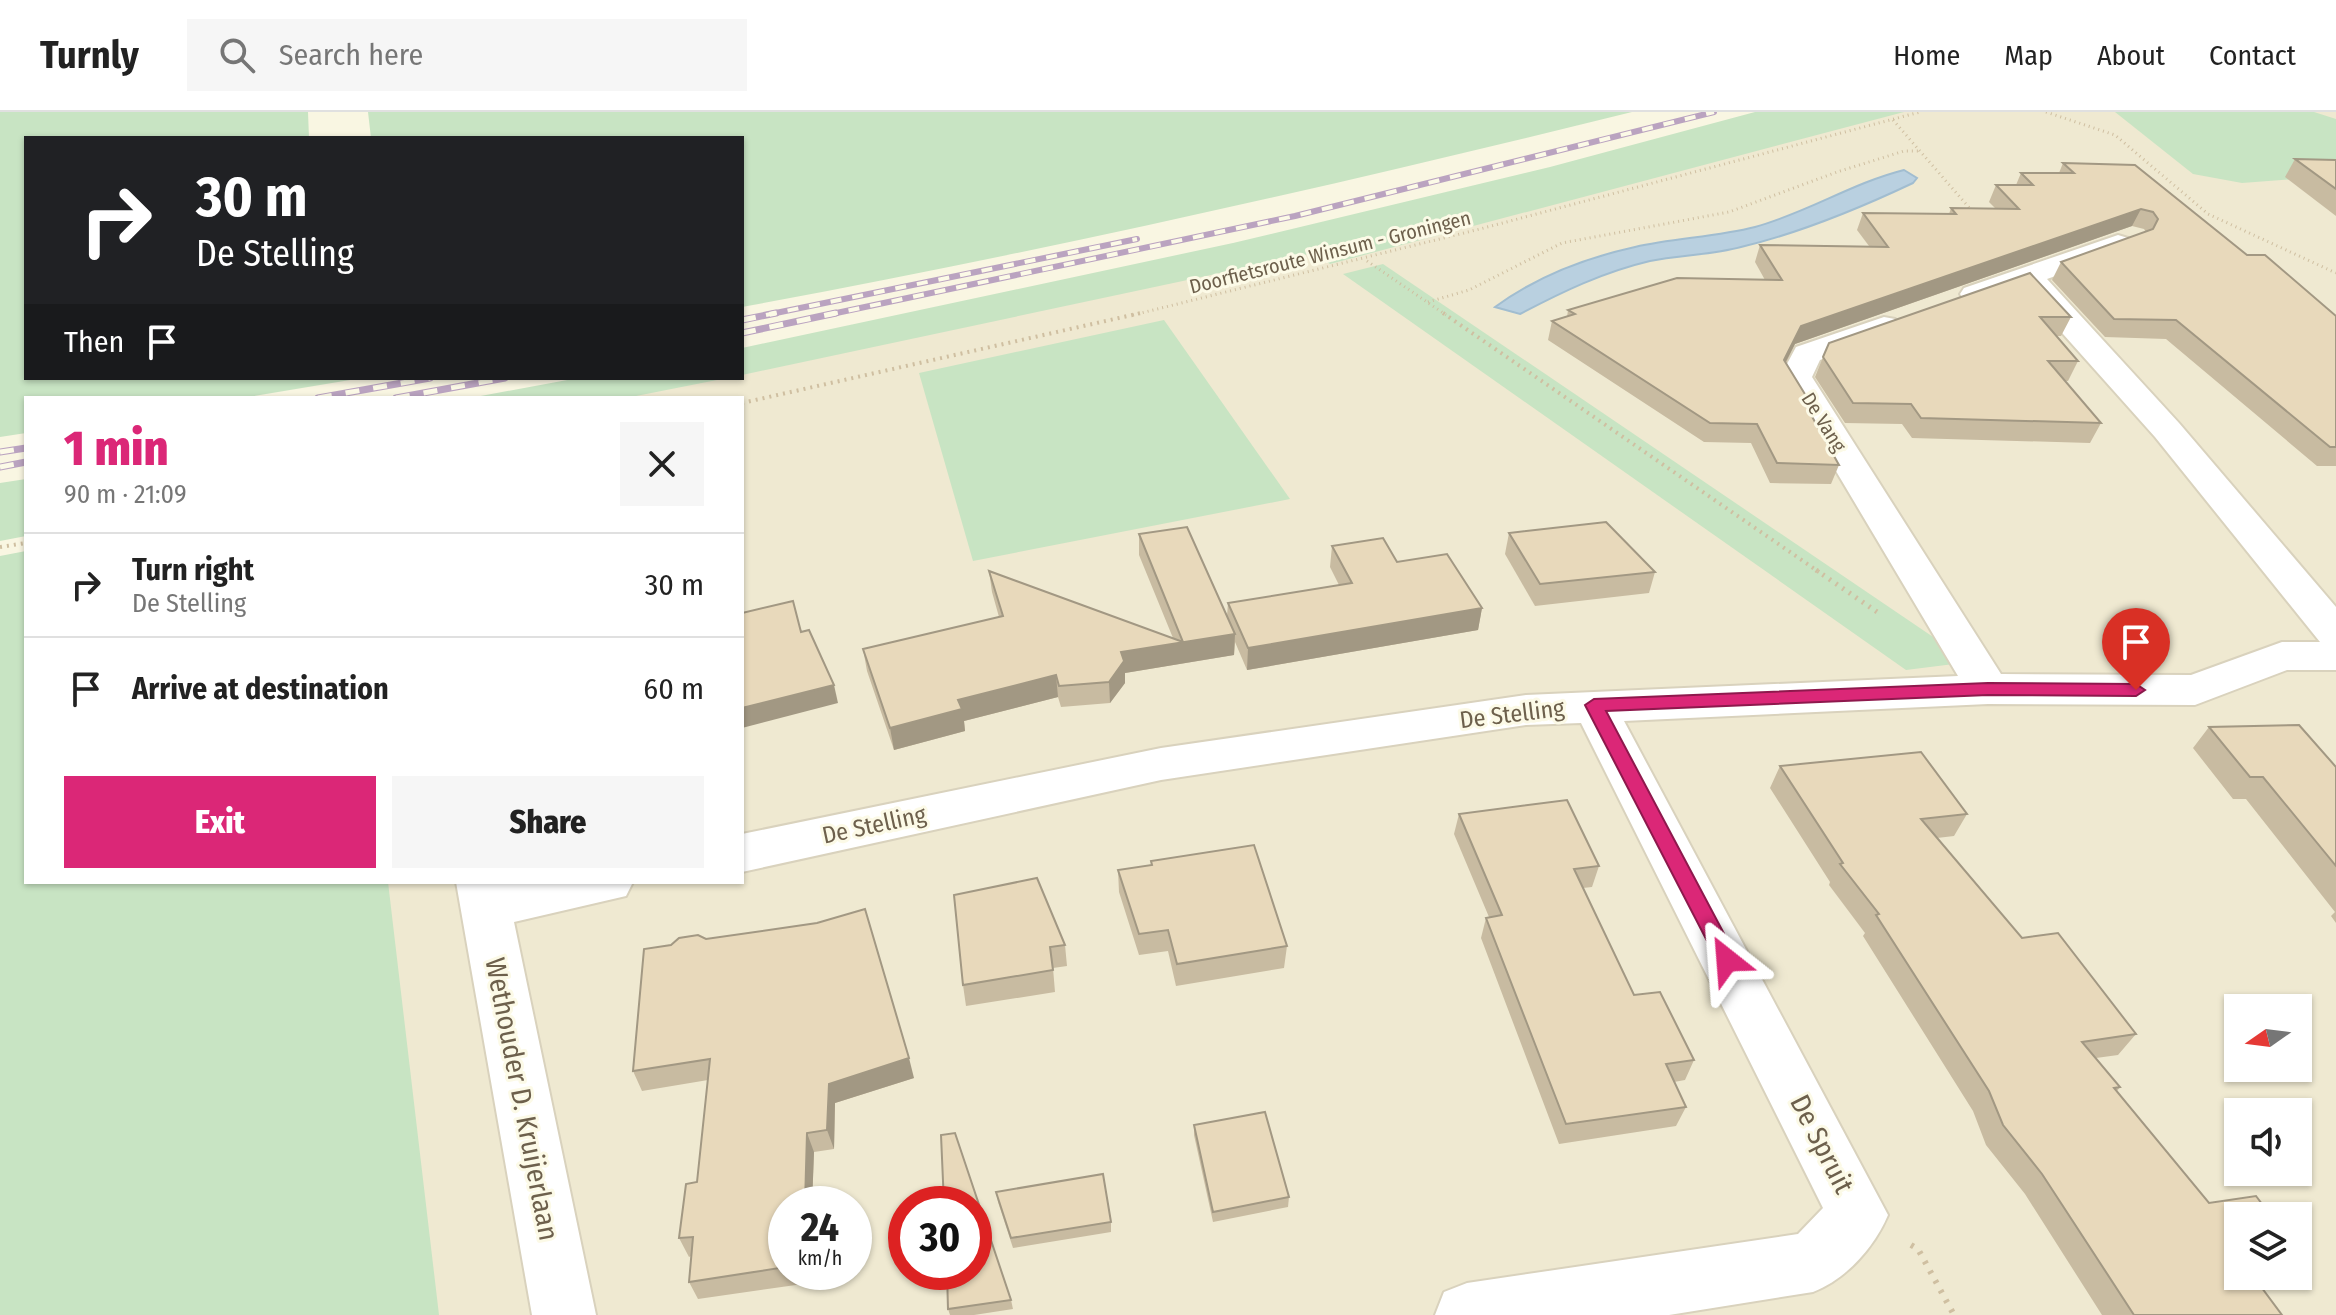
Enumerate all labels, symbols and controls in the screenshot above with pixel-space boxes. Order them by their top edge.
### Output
search box [187,19,747,91]
text: Turnly [40,32,139,78]
icon: search [215,33,259,77]
text: Search here [279,37,423,73]
text: Home [1893,39,1960,72]
text: Map [2004,39,2053,72]
text: About [2097,39,2165,72]
text: Contact [2209,39,2296,72]
text: 30 m [196,164,307,231]
icon: right [64,168,168,272]
street label: Doorfietsroute Winsum - Groningen [1187,205,1473,299]
text: De Stelling [196,232,354,276]
icon: arrive [140,320,184,364]
text: Then [64,324,124,360]
street label: De Vang [1797,388,1852,457]
text: 1 min [64,420,168,478]
button: close [620,422,704,506]
text: 90 m · 21:09 [64,479,187,510]
text: Turn right [132,552,254,588]
icon: right [64,563,108,607]
text: 30 m [645,567,704,603]
text: De Stelling [132,588,246,619]
pin [2102,608,2170,690]
icon: arrive [2114,620,2158,664]
icon: arrive [64,667,108,711]
text: Arrive at destination [132,671,389,707]
text: 60 m [643,671,704,707]
street label: De Stelling [1458,694,1567,734]
button: Exit [64,776,376,868]
button: Share [392,776,704,868]
street label: De Stelling [820,800,929,850]
position arrow [1685,918,1769,1002]
street label: Wethouder D. Kruijerlaan [478,955,566,1243]
north arrow [2224,994,2312,1082]
map controls [2224,994,2312,1290]
street label: De Spruit [1783,1089,1861,1200]
button: sound [2224,1098,2312,1186]
speed limit sign: 30 [888,1186,992,1290]
button: layers [2224,1202,2312,1290]
text: 24 [801,1204,839,1252]
text: km/h [798,1246,842,1270]

